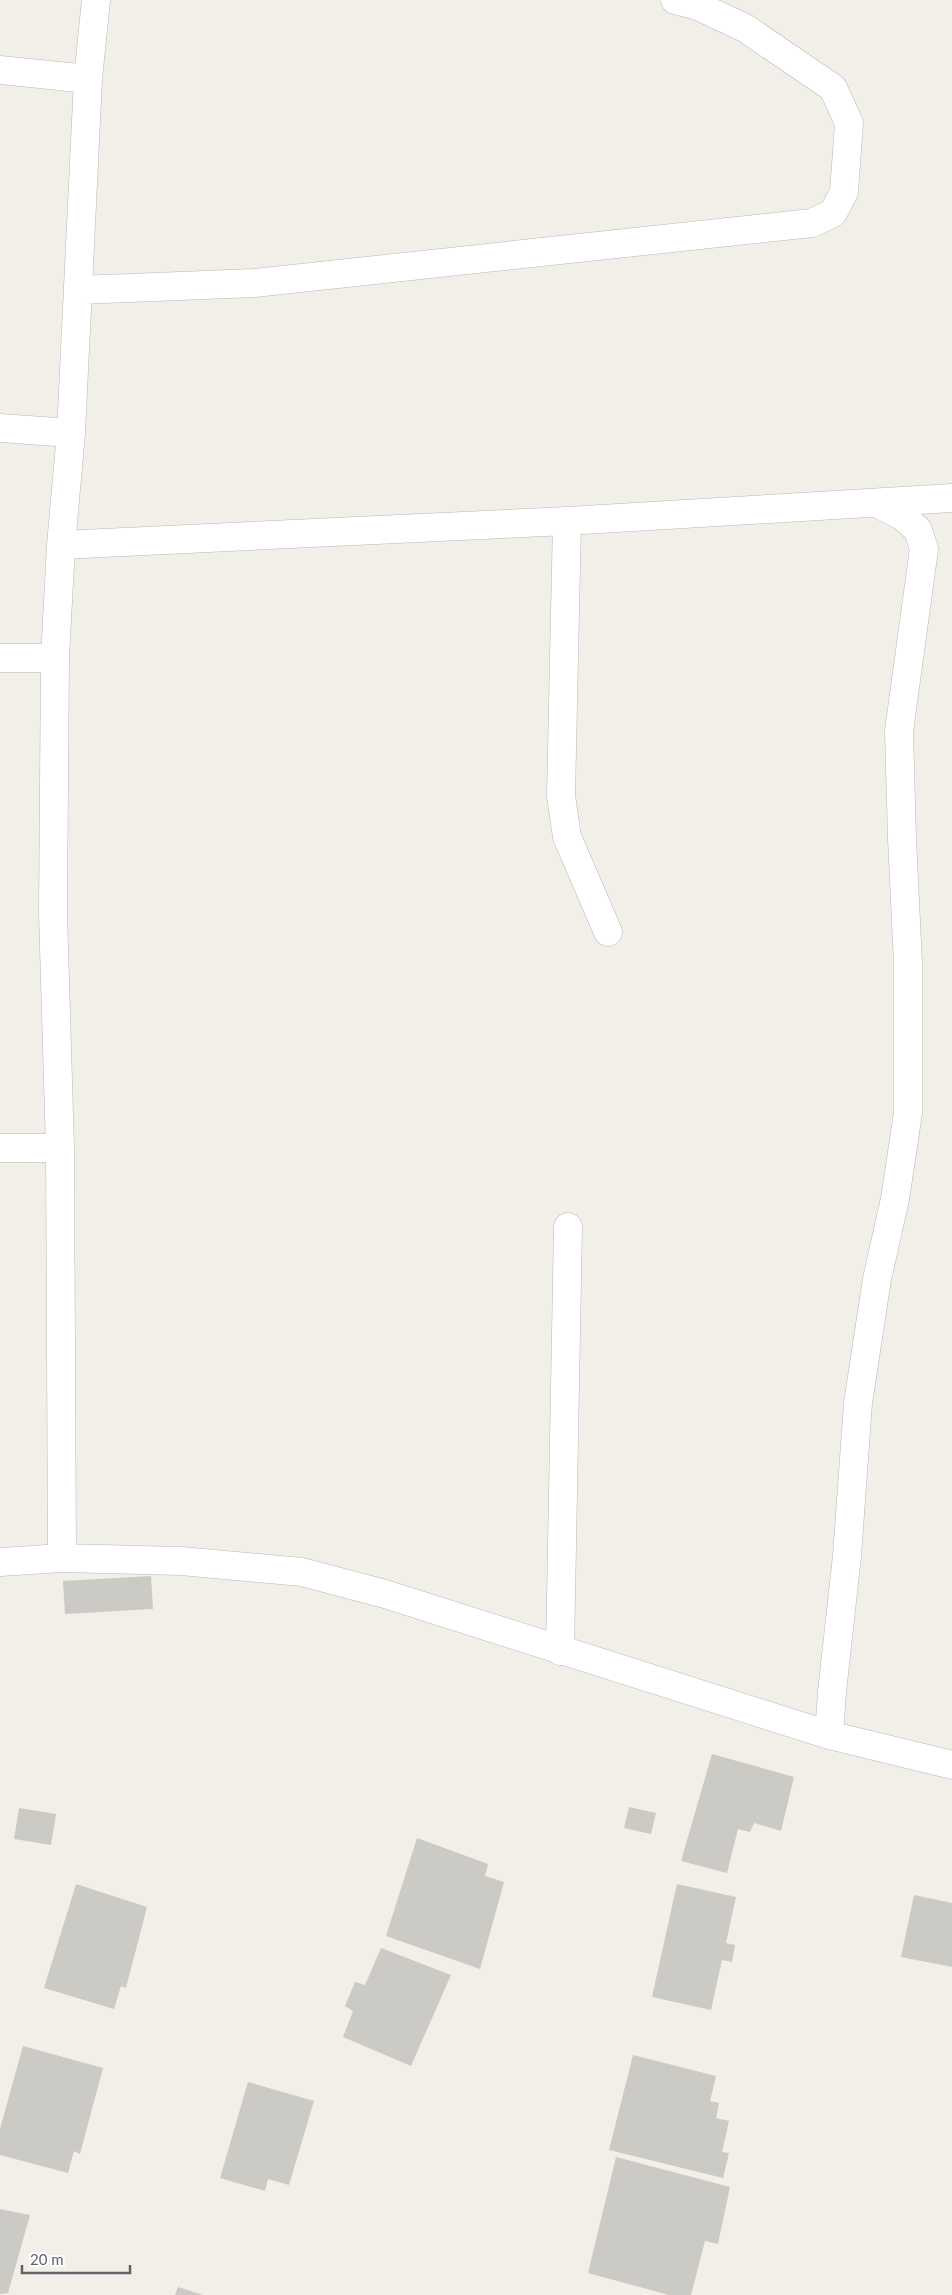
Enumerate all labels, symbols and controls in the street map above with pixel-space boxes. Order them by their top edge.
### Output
scale bar [22,2242,130,2274]
text: 20 m [30,2250,64,2268]

